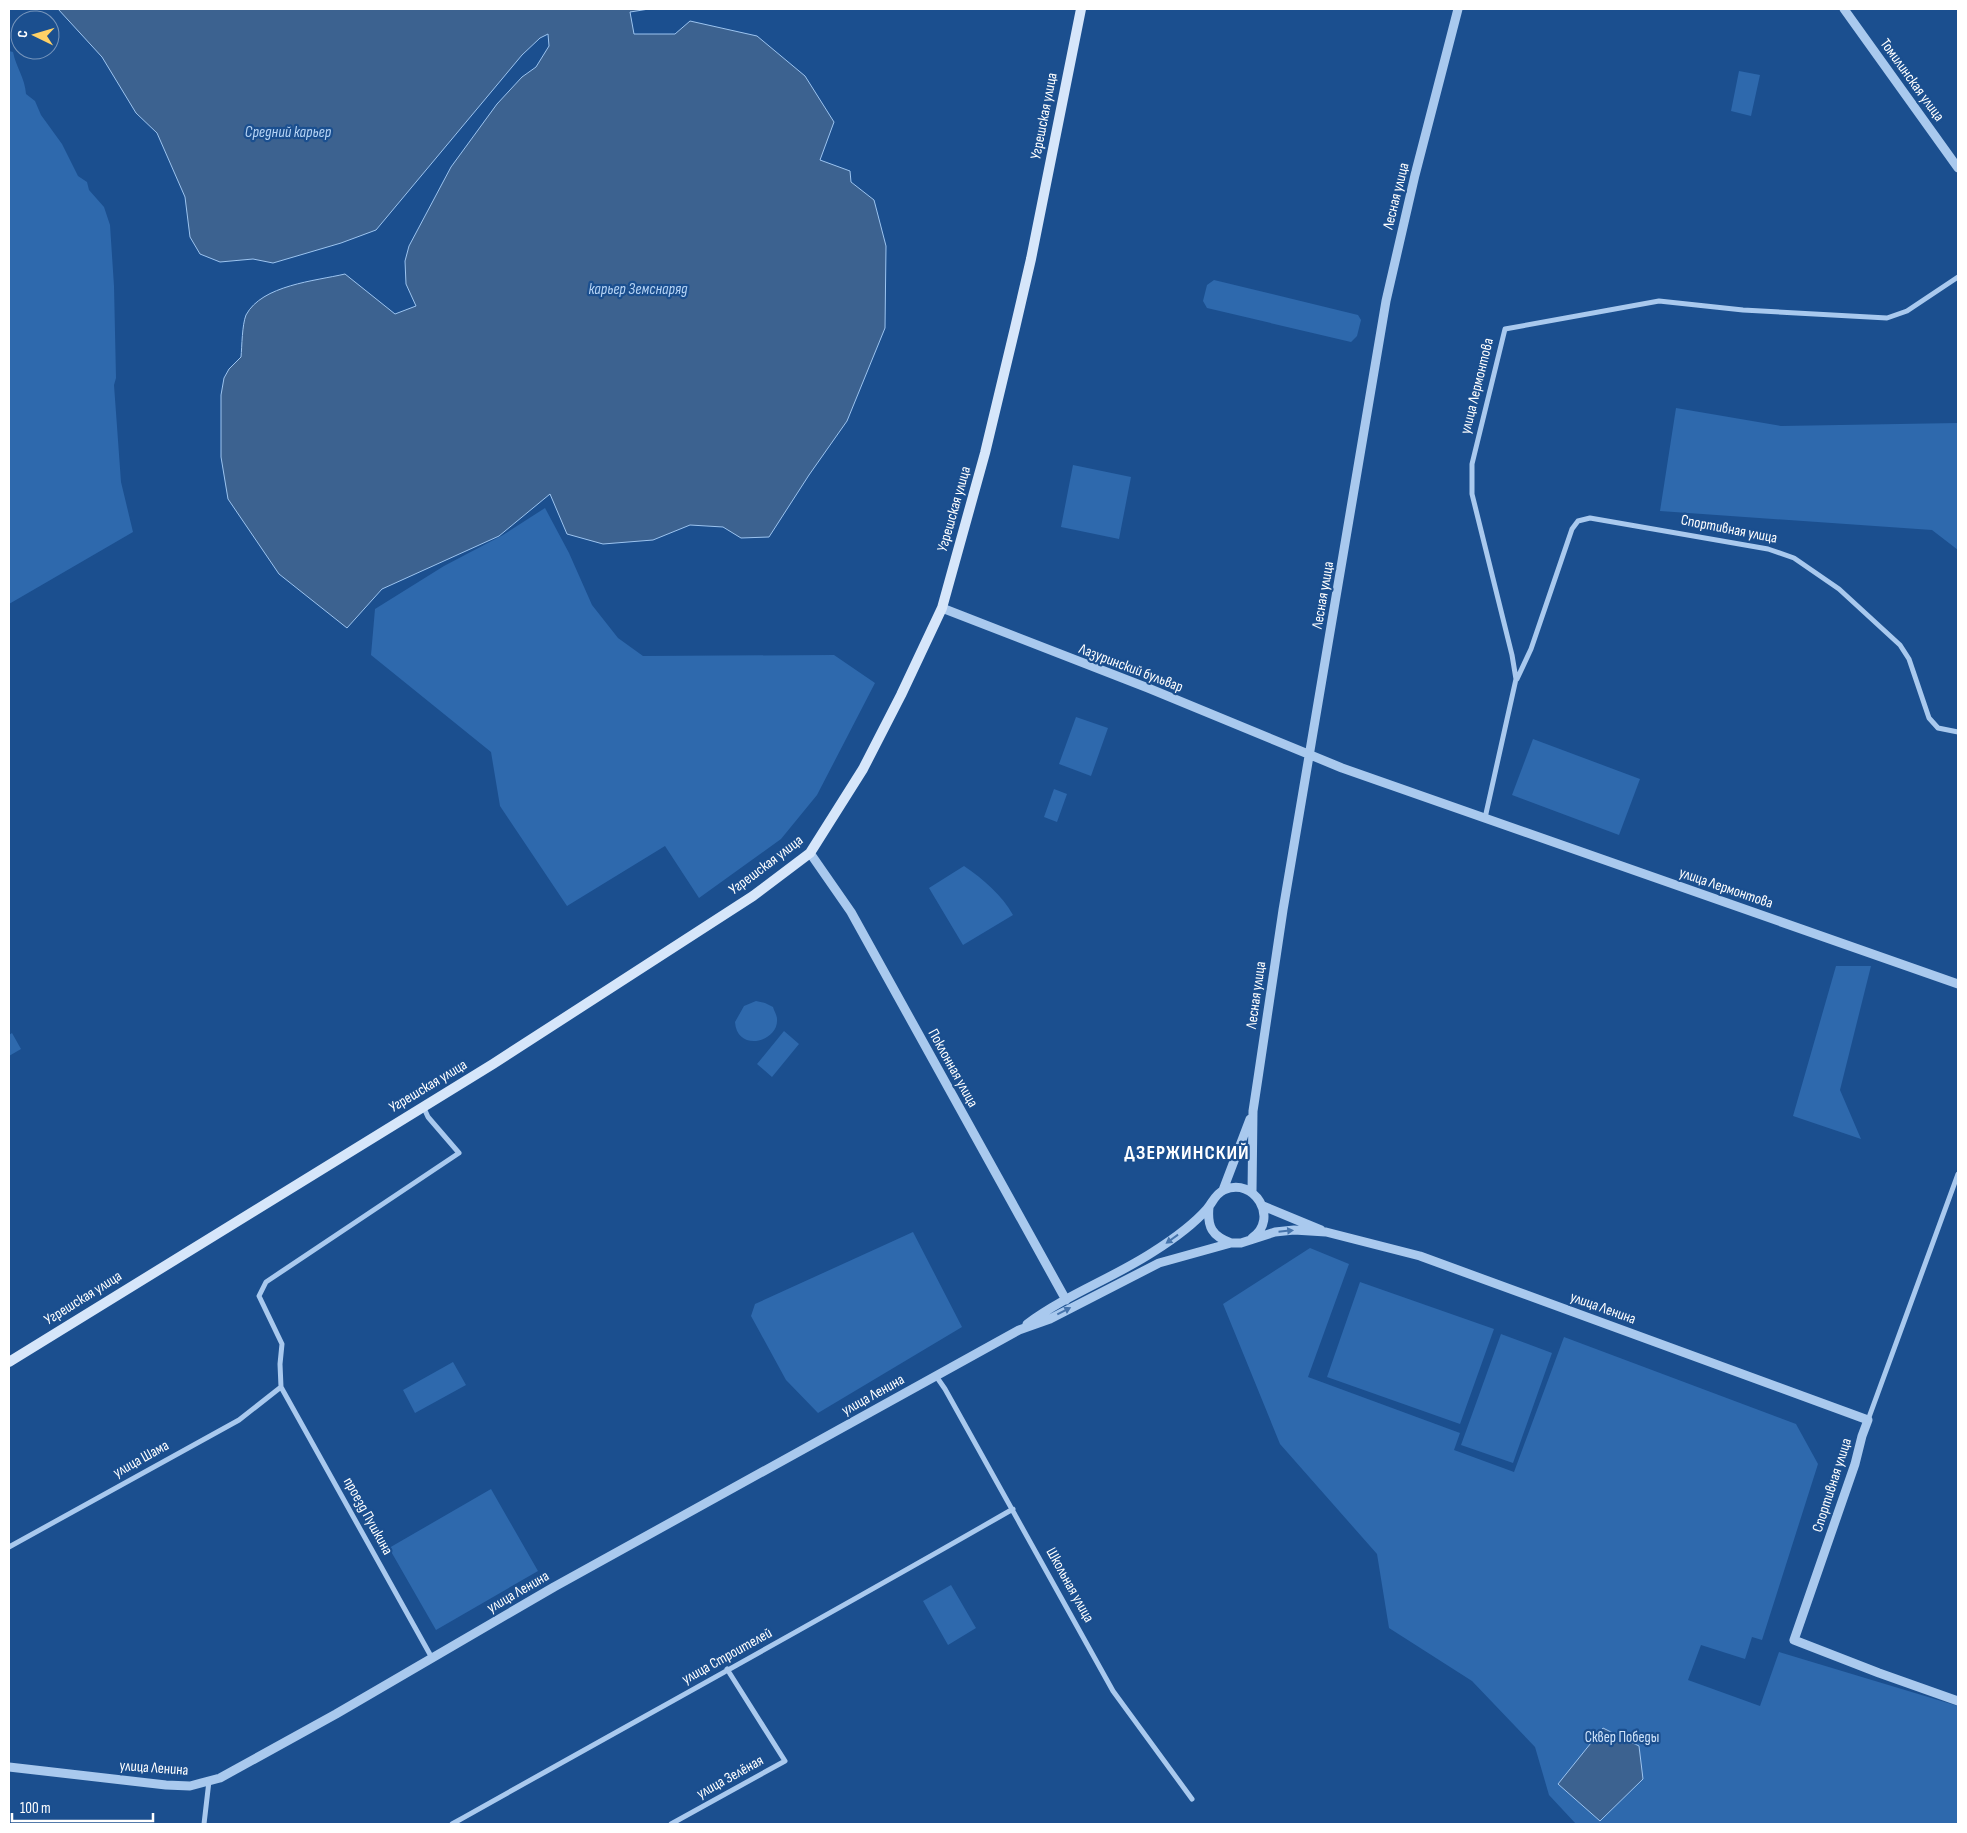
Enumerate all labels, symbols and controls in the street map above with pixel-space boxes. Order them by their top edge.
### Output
north arrow [10,10,60,60]
text: С [14,30,31,38]
street label: Томилинская улица [1876,35,1948,125]
street label: Угрешская улица [1026,71,1062,161]
water label: Средний карьер [245,123,332,142]
street label: Лесная улица [1378,160,1414,232]
water label: карьер Земснаряд [588,280,688,299]
street label: улица Лермонтова [1456,336,1498,436]
street label: Угрешская улица [933,464,975,554]
street label: Спортивная улица [1679,510,1779,548]
street label: Лесная улица [1308,560,1338,631]
street label: Лазуринский бульвар [1075,639,1186,697]
street label: Угрешская улица [725,831,807,899]
street label: улица Лермонтова [1677,863,1776,913]
street label: Лесная улица [1242,960,1270,1031]
street label: Поклонная улица [924,1025,982,1111]
street label: Угрешская улица [385,1055,471,1117]
district label: ДЗЕРЖИНСКИЙ [1124,1141,1250,1165]
one-way arrow [1278,1226,1294,1234]
one-way arrow [1165,1234,1178,1244]
street label: Угрешская улица [41,1267,125,1329]
street label: улица Ленина [1567,1287,1639,1329]
one-way arrow [1057,1307,1071,1315]
street label: улица Ленина [838,1370,908,1420]
street label: Спортивная улица [1808,1435,1856,1534]
street label: улица Шама [110,1436,172,1482]
street label: проезд Пушкина [339,1474,397,1558]
street label: Школьная улица [1042,1544,1098,1626]
street label: улица Ленина [483,1566,553,1617]
street label: улица Строителей [678,1623,776,1689]
park label: Сквер Победы [1585,1728,1659,1747]
street label: улица Зелёная [693,1751,767,1803]
street label: улица Ленина [119,1756,189,1780]
scale bar [12,1790,154,1822]
text: 100 m [20,1799,51,1818]

